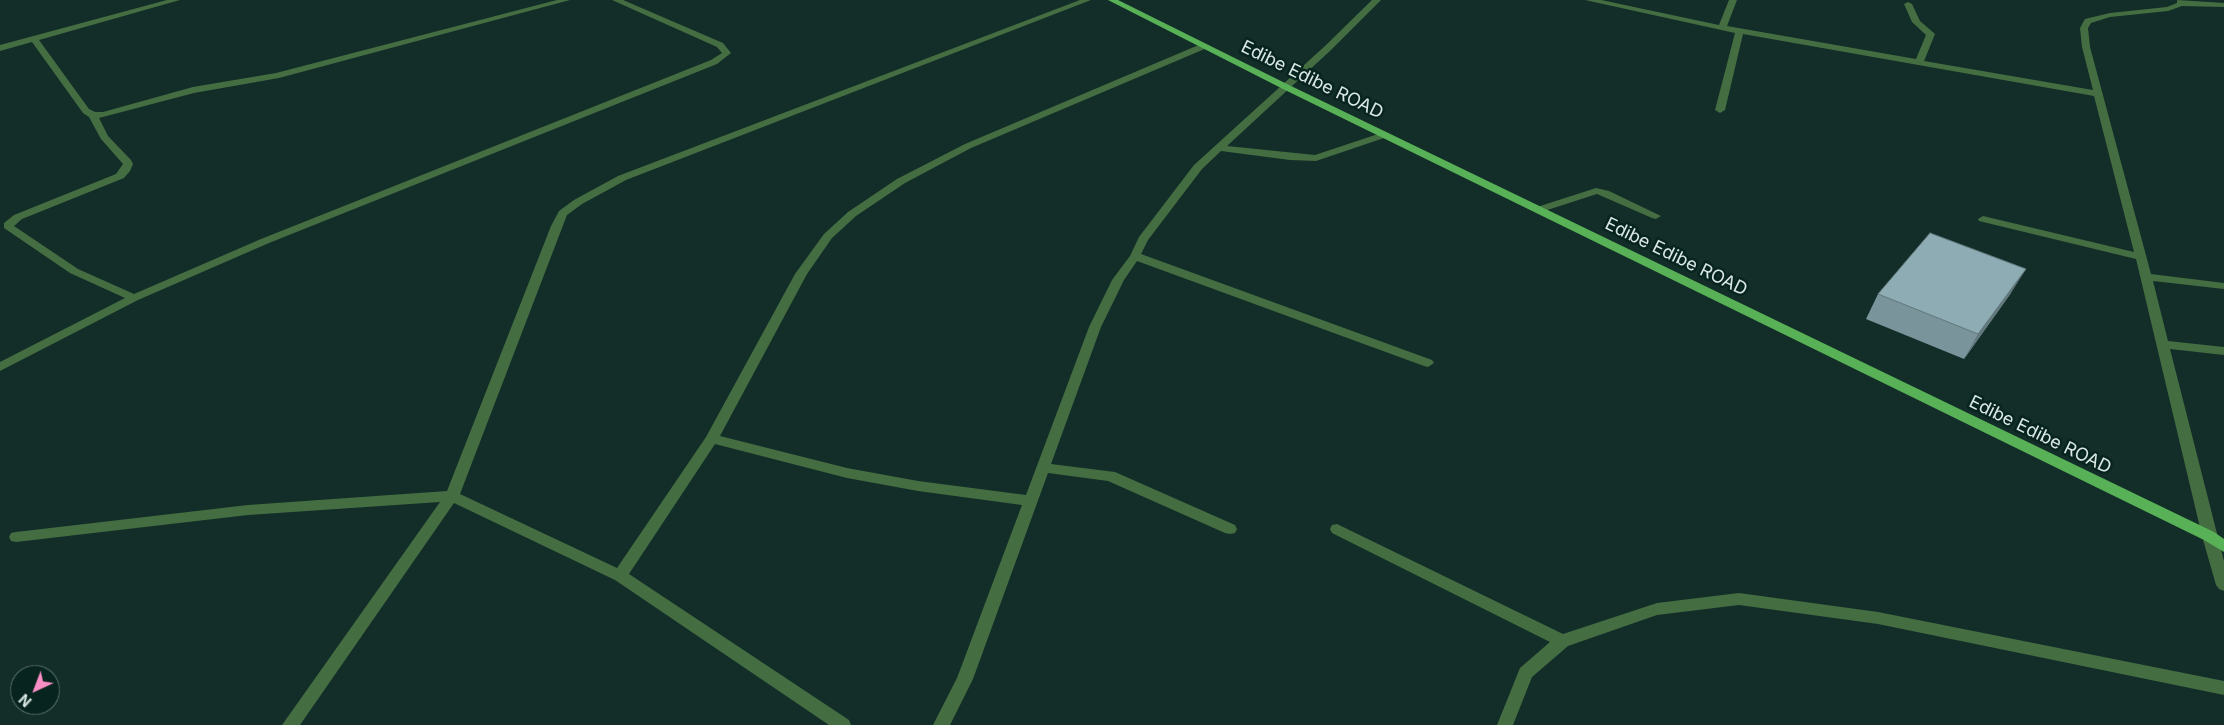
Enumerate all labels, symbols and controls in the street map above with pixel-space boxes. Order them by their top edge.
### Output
street label: Edibe Edibe ROAD [1237,36,1387,124]
street label: Edibe Edibe ROAD [1601,213,1751,301]
street label: Edibe Edibe ROAD [1965,391,2115,479]
north arrow [10,665,60,715]
text: N [15,691,35,710]

